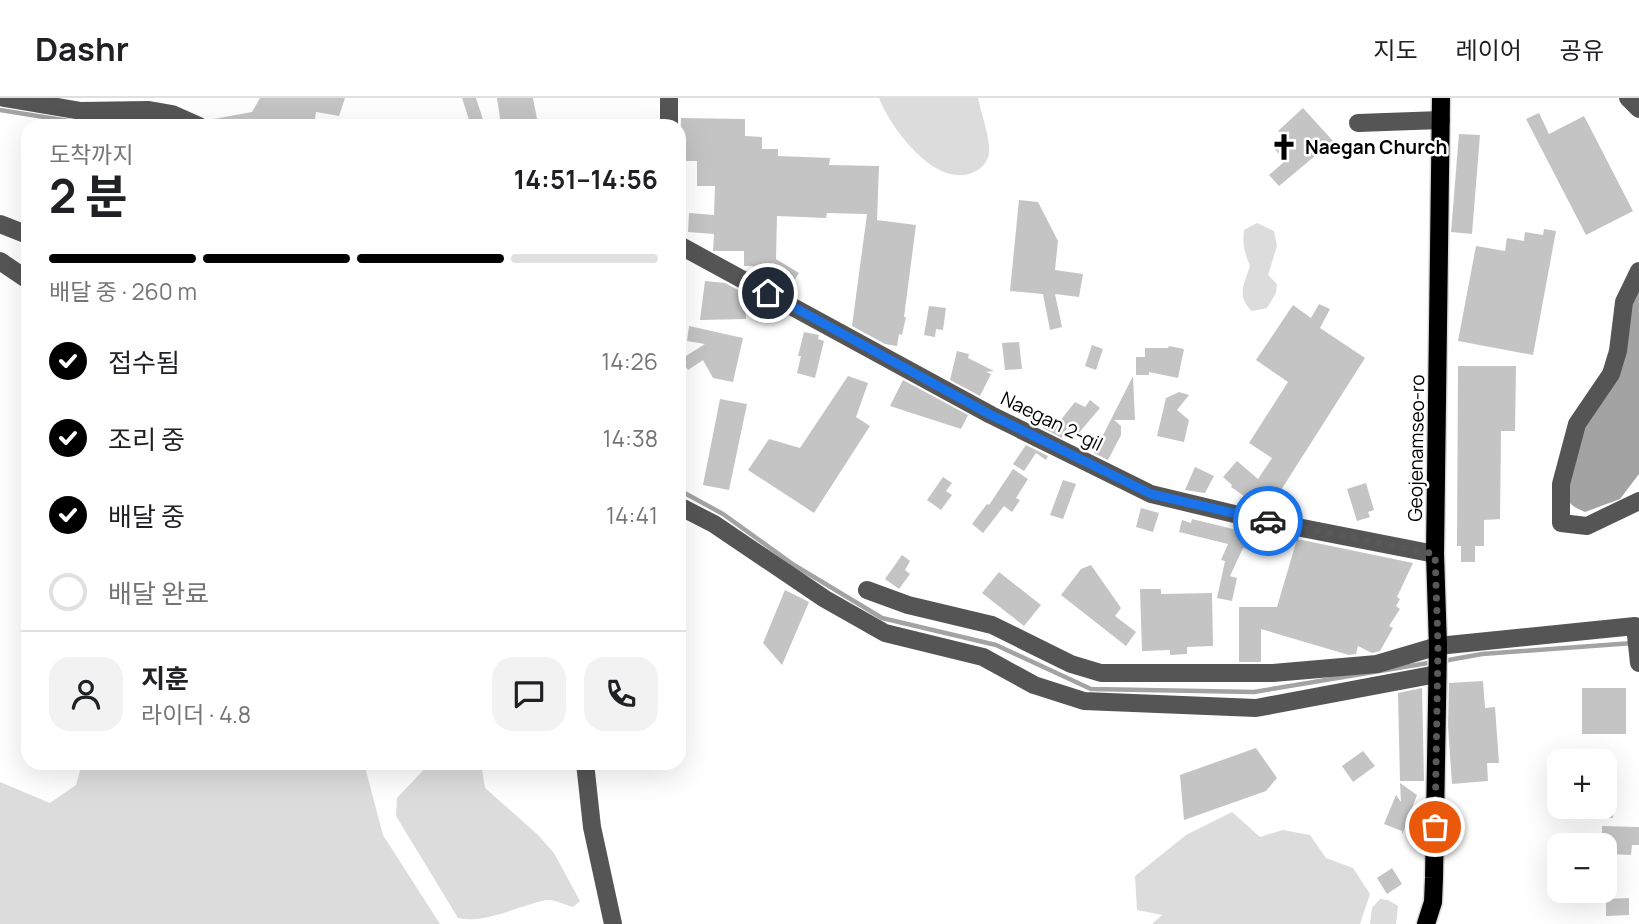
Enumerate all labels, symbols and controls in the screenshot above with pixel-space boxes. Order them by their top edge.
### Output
text: Dashr [35,26,129,71]
text: 지도 [1373,33,1418,66]
text: 레이어 [1456,33,1522,66]
text: 공유 [1560,33,1604,66]
church icon: Naegan Church [1269,132,1299,162]
place label: Naegan Church [1305,134,1447,160]
text: 도착까지 [49,138,134,170]
text: 14:51–14:56 [514,161,658,197]
text: 2 분 [49,164,128,227]
pin [738,263,798,323]
icon: home [749,274,787,312]
text: 배달 중 · 260 m [49,275,197,307]
icon: check [49,342,87,380]
text: 접수됨 [108,344,180,380]
text: 14:26 [601,345,658,377]
street label: Geojenamseo-ro [1402,374,1430,522]
street label: Naegan 2-gil [997,385,1107,457]
icon: check [49,419,87,457]
text: 조리 중 [108,421,185,457]
text: 14:38 [603,422,658,454]
courier [1233,486,1303,556]
icon: check [49,496,87,534]
text: 배달 중 [108,498,185,534]
text: 14:41 [606,499,658,531]
icon: car [1249,502,1287,540]
text: 배달 완료 [108,575,209,611]
button: person [49,657,123,731]
button: chat [492,657,566,731]
button: phone [584,657,658,731]
text: 지훈 [141,660,189,696]
text: 라이더 · 4.8 [141,698,251,730]
map controls [1547,749,1617,903]
button: + [1547,749,1617,819]
pin [1405,797,1465,857]
icon: bag [1416,808,1454,846]
button: − [1547,833,1617,903]

